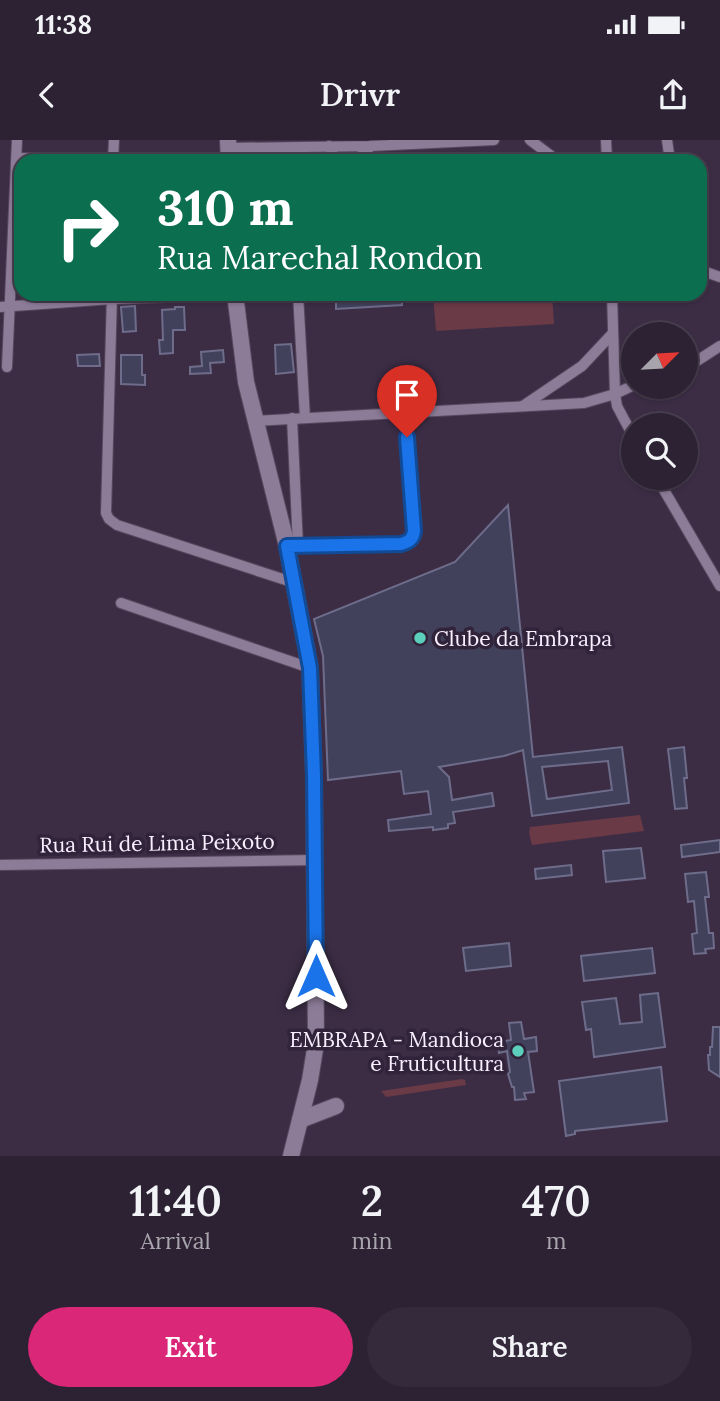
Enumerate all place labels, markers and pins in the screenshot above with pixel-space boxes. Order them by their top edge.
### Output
pin [377,365,437,437]
place label: Clube da Embrapa [434,625,612,652]
marker: Clube da Embrapa [412,630,428,646]
place label: EMBRAPA - Mandioca e Fruticultura [289,1026,504,1077]
marker: EMBRAPA - Mandioca e Fruticultura [510,1043,526,1059]

